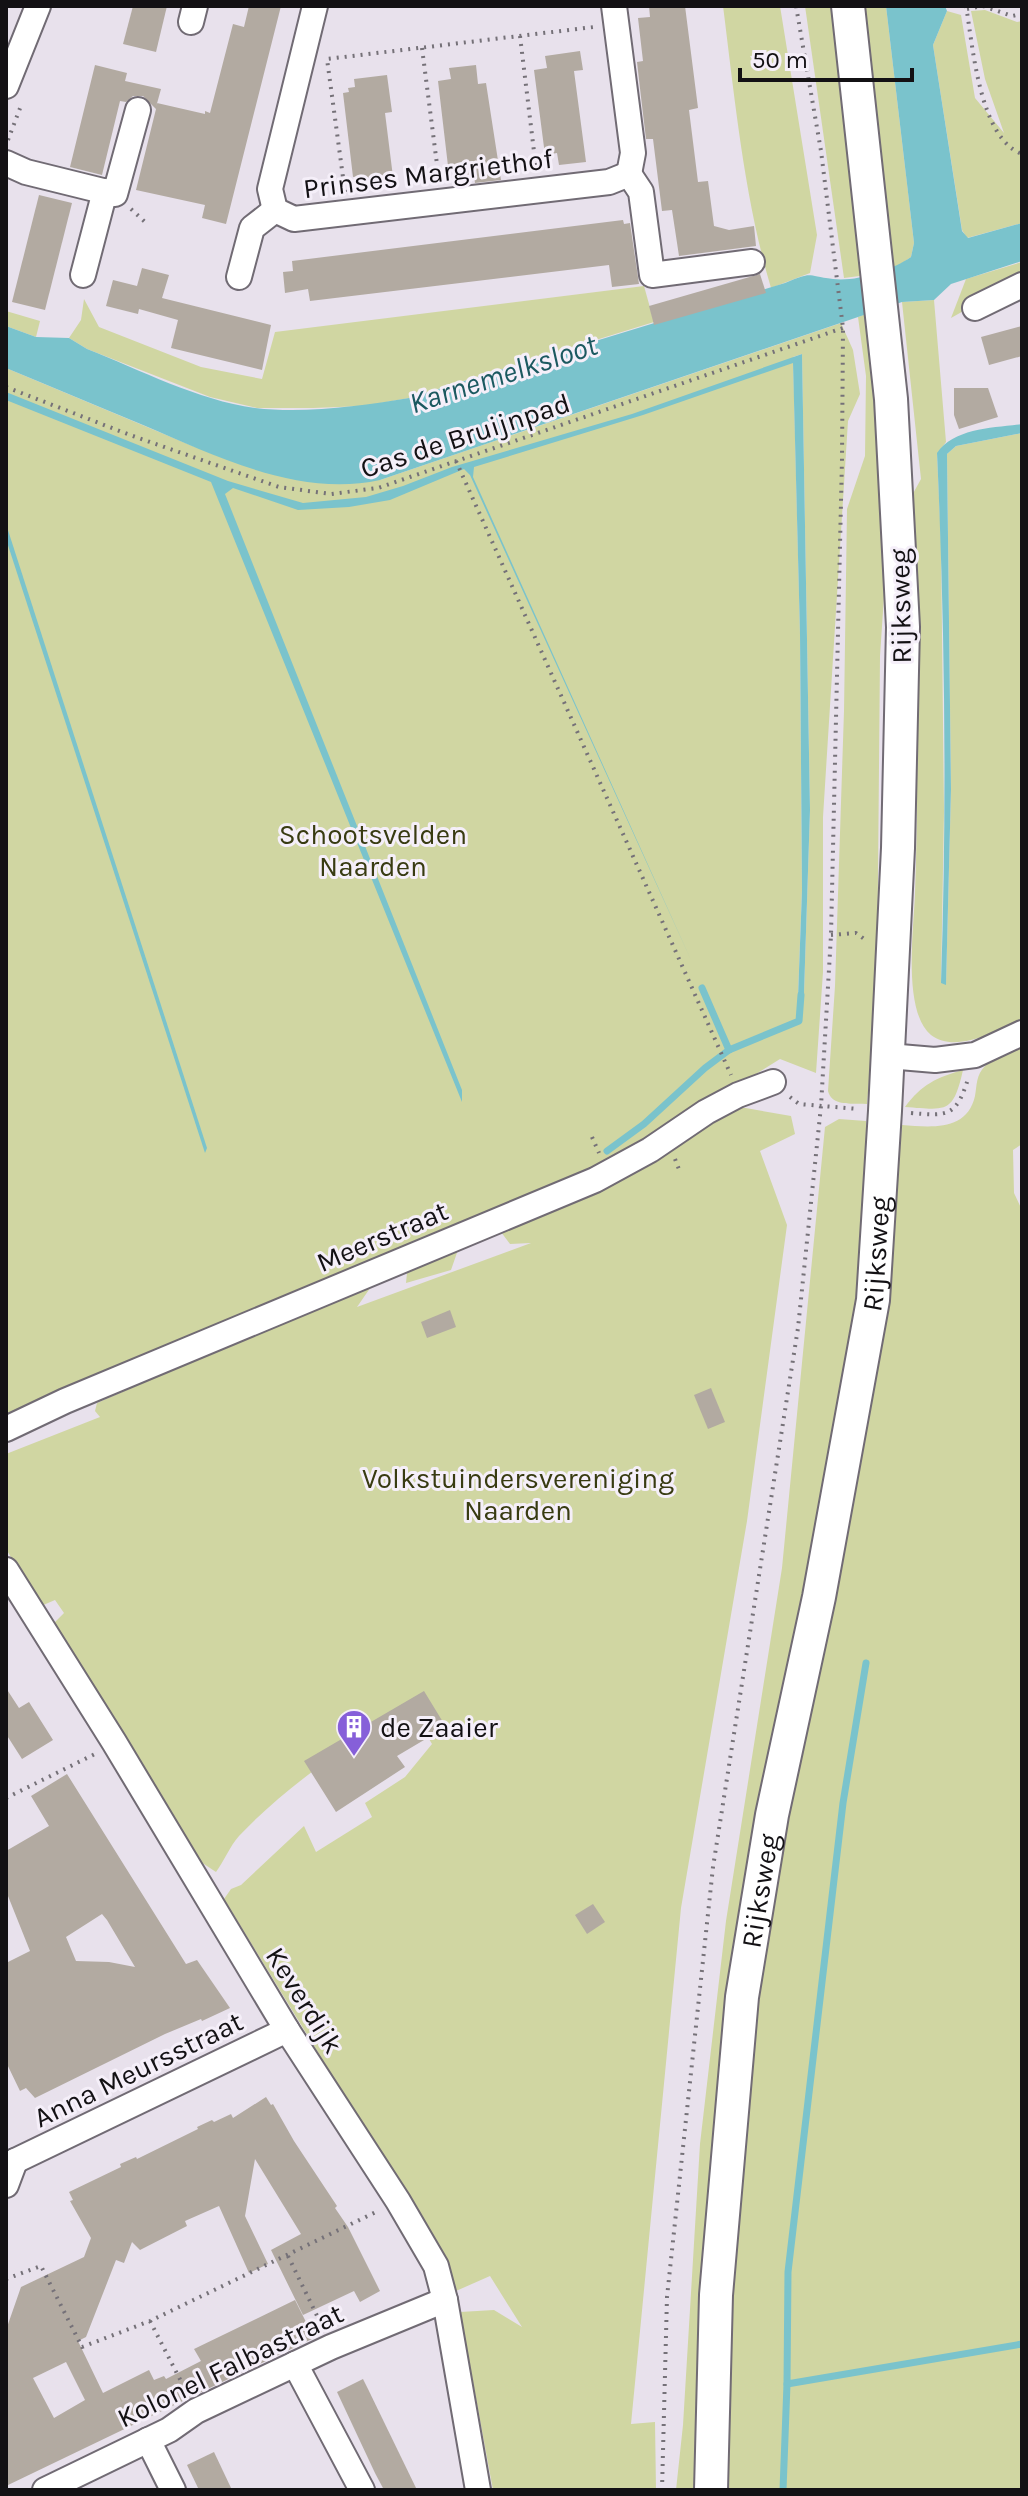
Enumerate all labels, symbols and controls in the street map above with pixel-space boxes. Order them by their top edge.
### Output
scale bar [740,32,912,82]
text: 50 m [752,46,808,74]
street label: Prinses Margriethof [301,142,555,205]
water label: Karnemelksloot [405,326,602,421]
street label: Cas de Bruijnpad [356,386,574,485]
street label: Rijksweg [883,548,918,664]
park label: Schootsvelden Naarden [279,818,467,883]
street label: Meerstraat [312,1194,453,1279]
street label: Rijksweg [855,1195,897,1314]
park label: Volkstuindersvereniging Naarden [362,1462,674,1527]
building icon: de Zaaier [335,1708,373,1758]
place label: de Zaaier [380,1711,499,1744]
street label: Rijksweg [734,1831,786,1950]
street label: Keverdijk [259,1941,350,2060]
street label: Anna Meursstraat [28,2005,248,2134]
street label: Kolonel Falbastraat [112,2296,349,2434]

